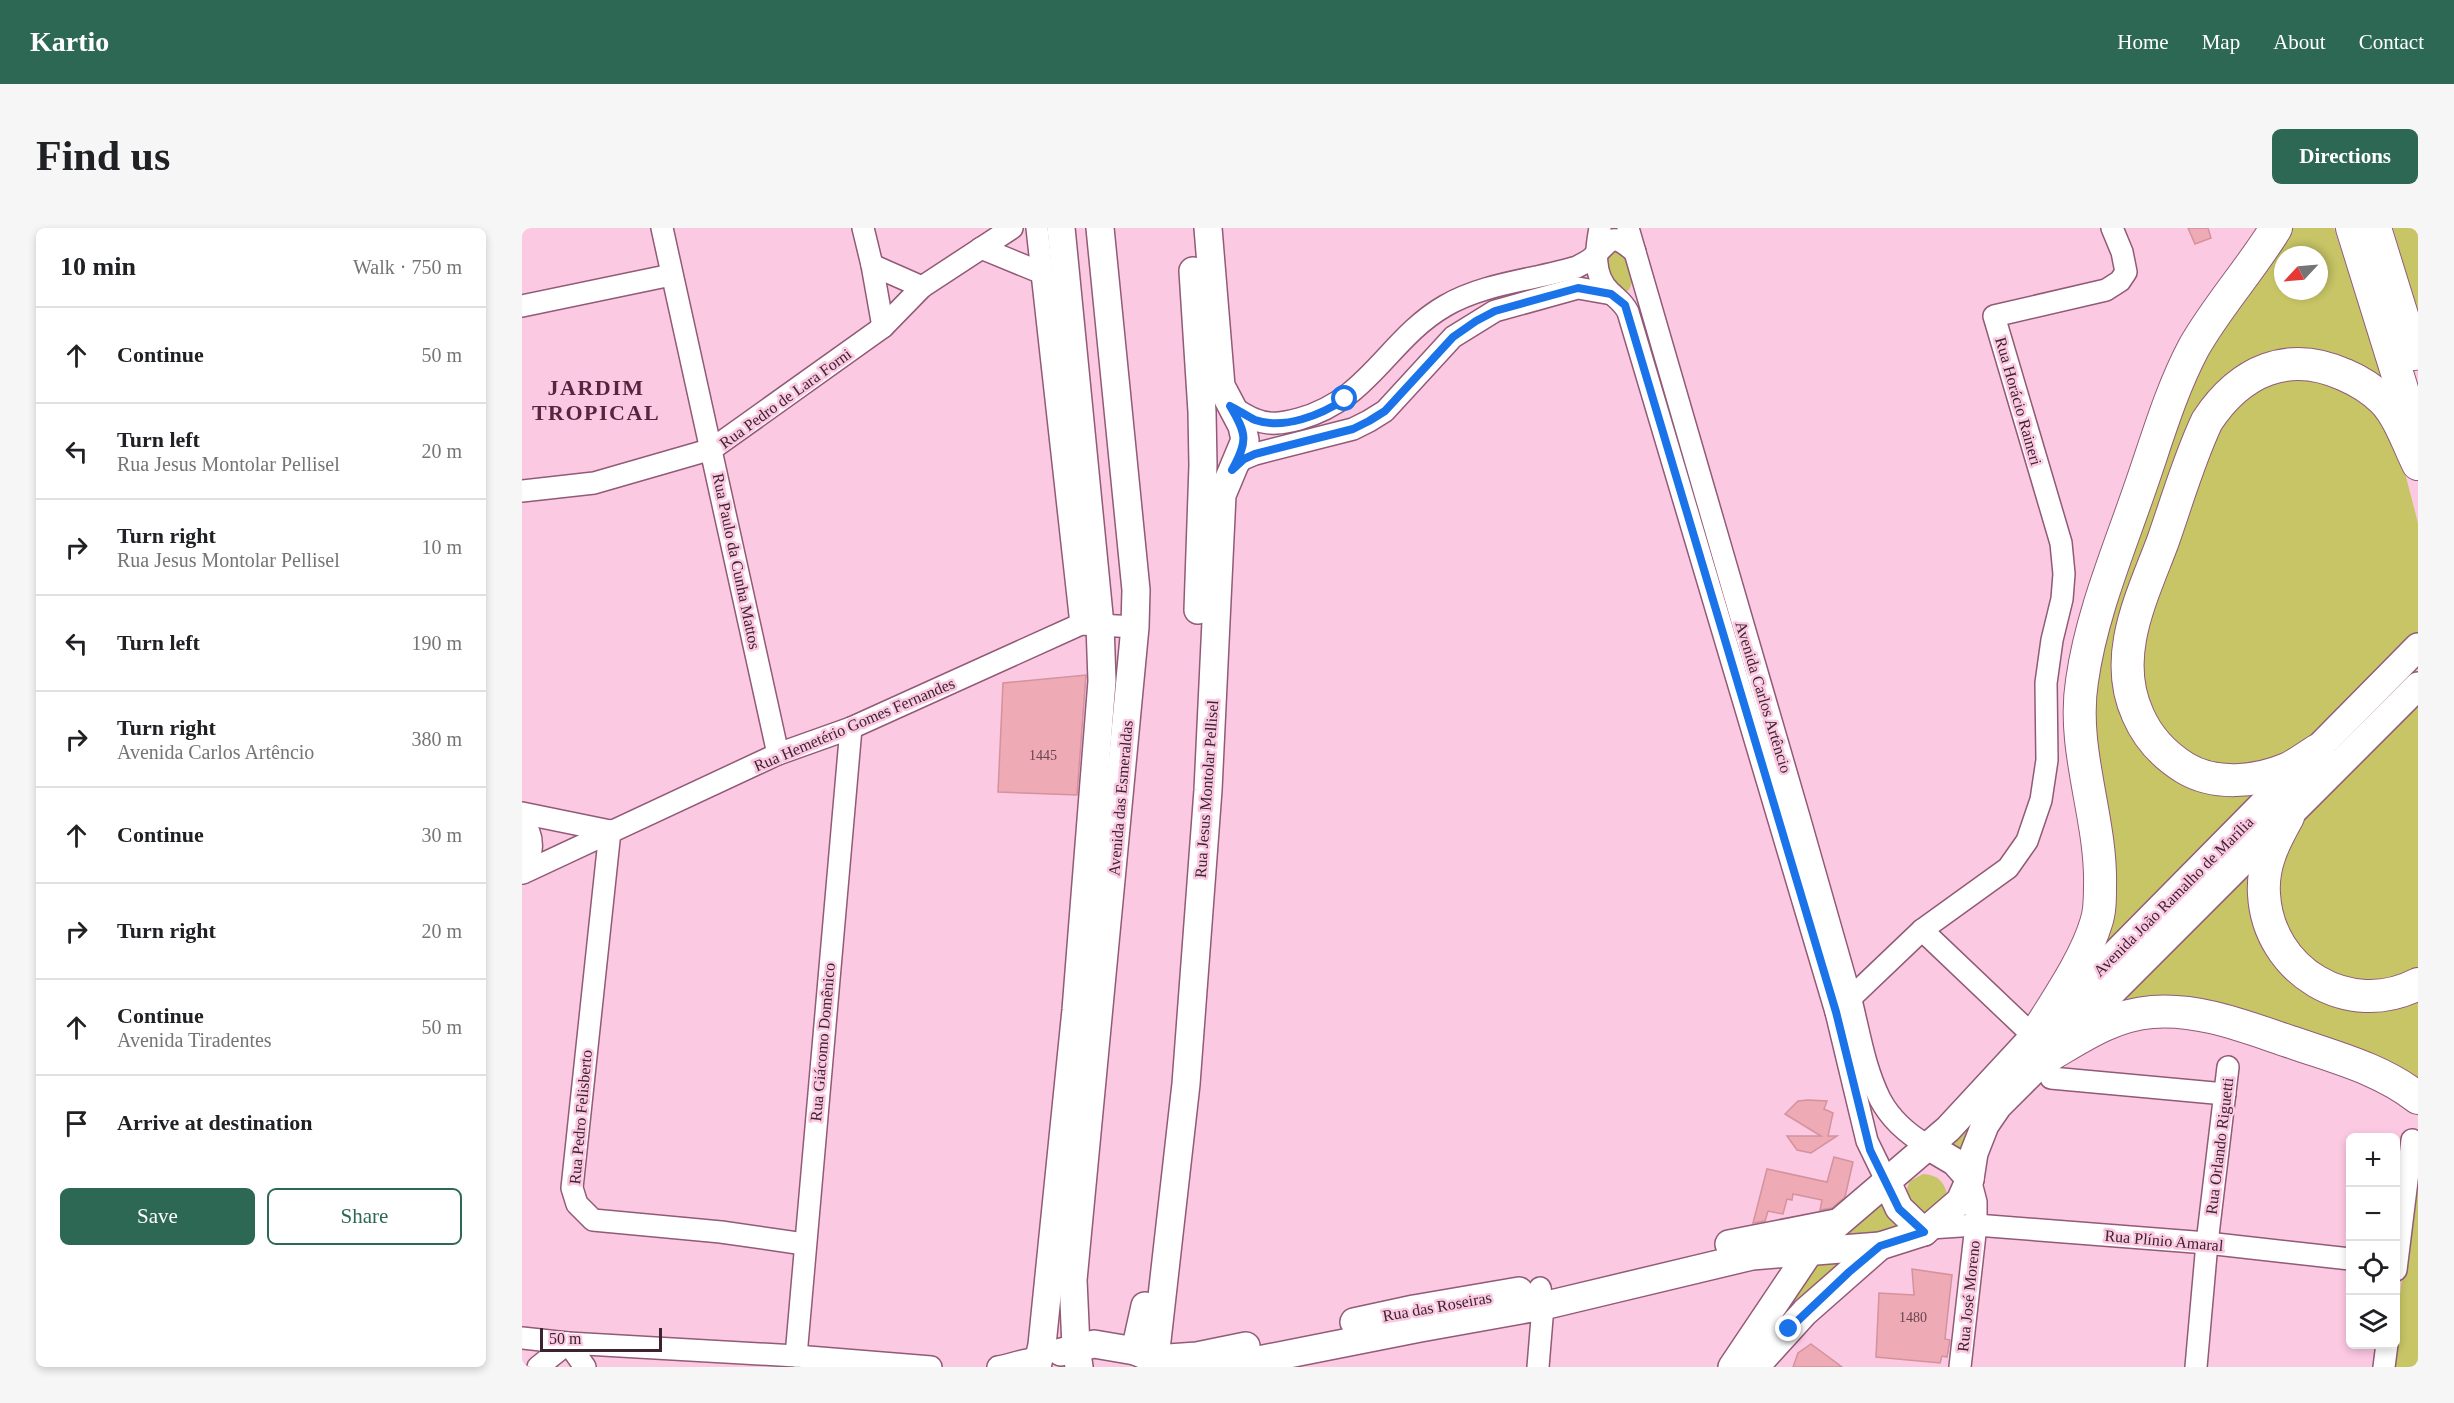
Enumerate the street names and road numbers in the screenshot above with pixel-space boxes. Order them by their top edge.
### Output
street label: Rua Horácio Raineri [1992,335,2045,468]
street label: Rua Pedro de Lara Forni [716,345,855,452]
street label: Rua Paulo da Cunha Mattos [710,472,763,651]
street label: Avenida Carlos Artêncio [1732,619,1795,775]
street label: Rua Hemetério Gomes Fernandes [751,674,957,775]
street label: Rua Jesus Montolar Pellisel [1192,699,1221,879]
street label: Avenida das Esmeraldas [1105,720,1136,877]
street label: Avenida João Ramalho de Marília [2090,813,2257,980]
street label: Rua Giácomo Domênico [807,962,838,1122]
street label: Rua Pedro Felisberto [566,1049,595,1185]
street label: Rua Orlando Riguetti [2203,1076,2237,1216]
street label: Rua Plínio Amaral [2104,1227,2225,1254]
street label: Rua José Moreno [1954,1239,1983,1353]
street label: Rua das Roseiras [1381,1289,1493,1324]

